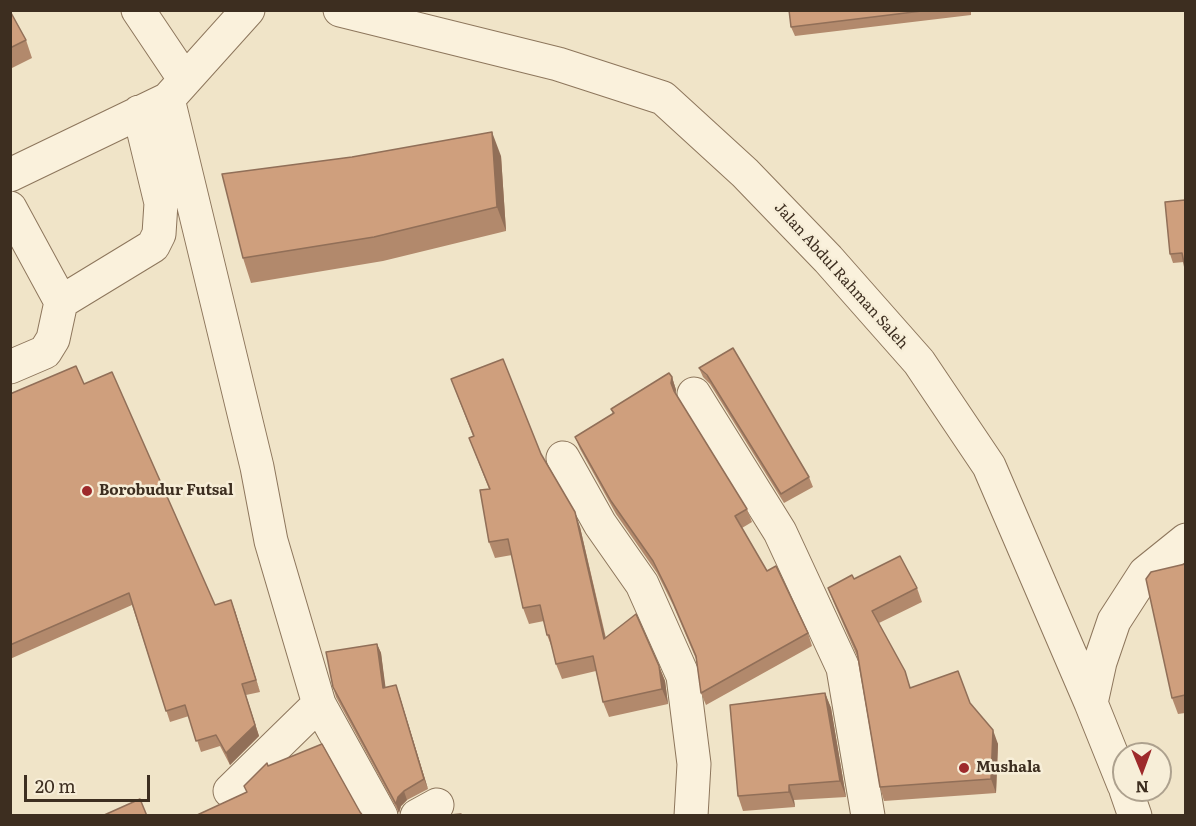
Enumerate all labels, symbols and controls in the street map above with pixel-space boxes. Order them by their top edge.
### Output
street label: Jalan Abdul Rahman Saleh [770,199,912,353]
place label: Borobudur Futsal [99,482,233,500]
marker: Borobudur Futsal [80,484,94,498]
north arrow [1112,742,1172,802]
place label: Mushala [976,759,1041,777]
marker: Mushala [957,761,971,775]
scale bar [27,763,153,801]
text: 20 m [35,772,76,799]
text: N [1135,776,1149,800]

